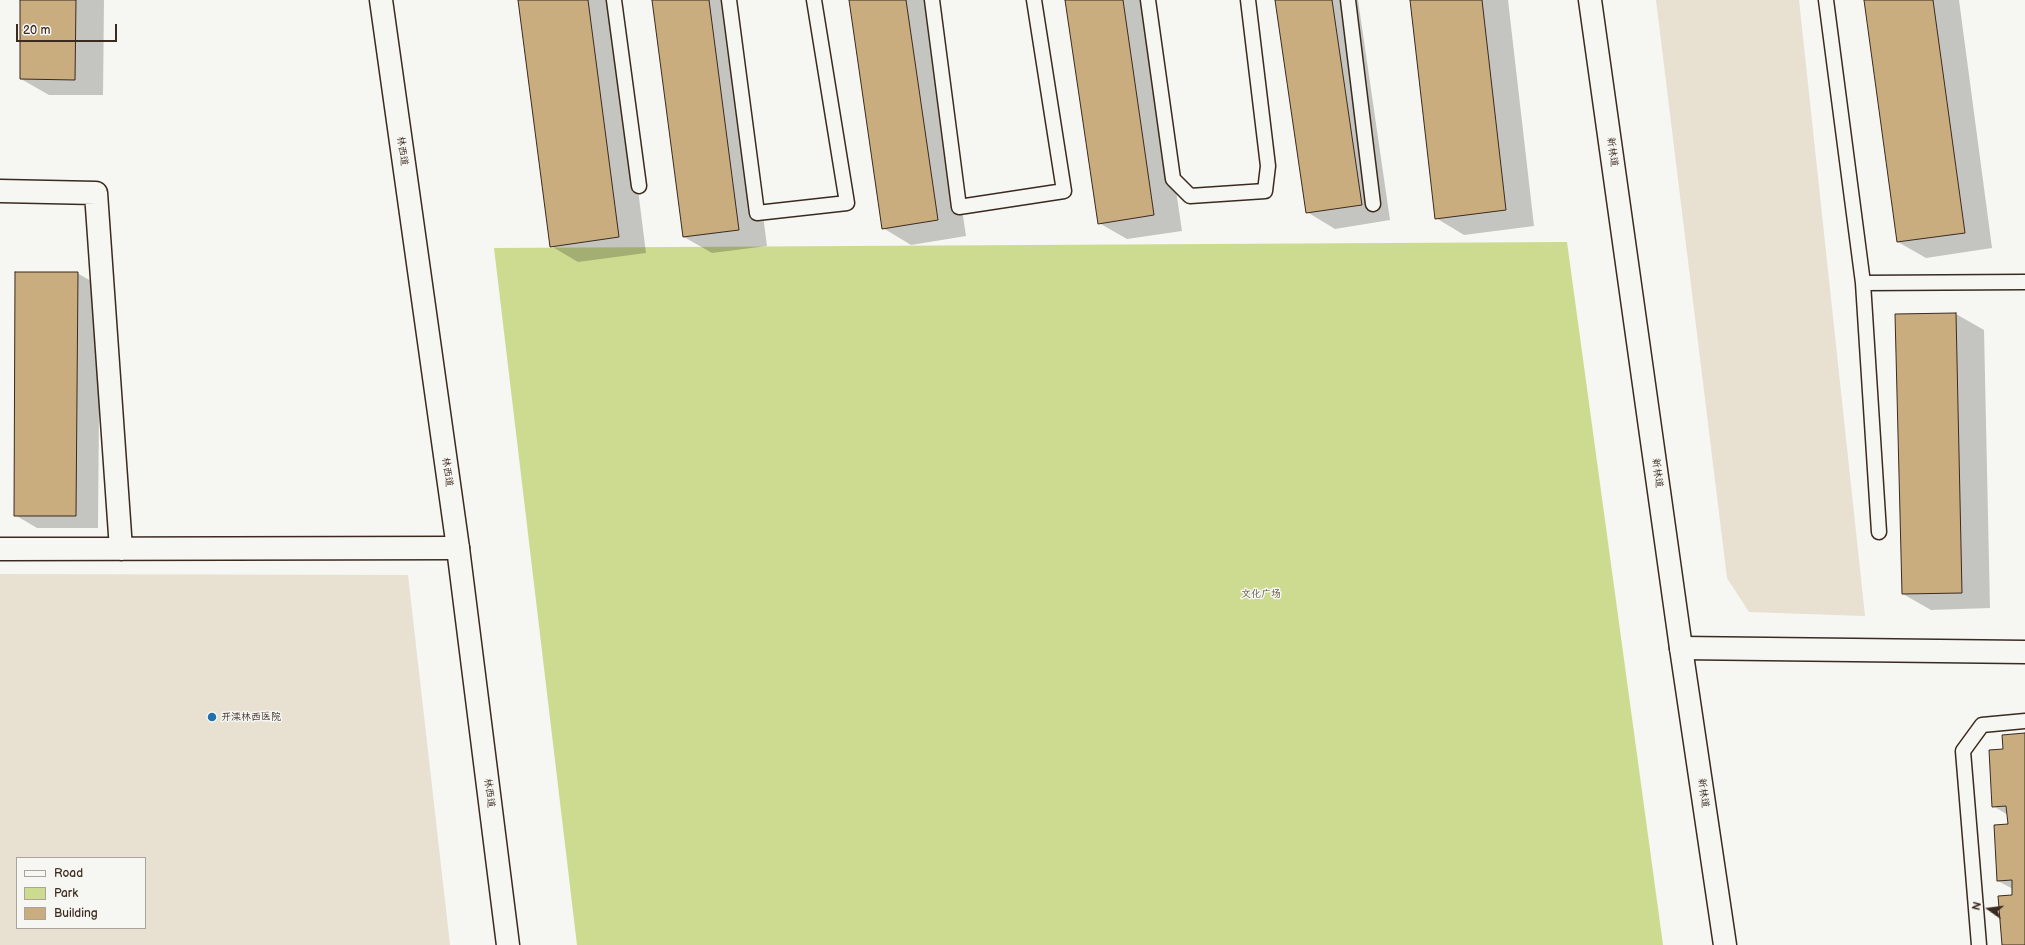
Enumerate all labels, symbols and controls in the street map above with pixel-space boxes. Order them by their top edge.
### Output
scale bar [18,16,119,42]
text: 20 m [23,23,50,38]
street label: 林西道 [394,135,410,167]
street label: 新林道 [1604,136,1620,168]
street label: 林西道 [439,456,455,488]
street label: 新林道 [1649,457,1665,489]
park label: 文化广场 [1241,588,1281,600]
marker: 开滦林西医院 [206,711,218,723]
place label: 开滦林西医院 [221,711,281,723]
street label: 林西道 [481,777,497,809]
street label: 新林道 [1695,777,1711,809]
legend [16,857,146,929]
text: Road [54,866,83,881]
text: Park [54,886,78,901]
north arrow [1969,889,2009,929]
text: N [1970,900,1984,912]
text: Building [54,906,98,921]

